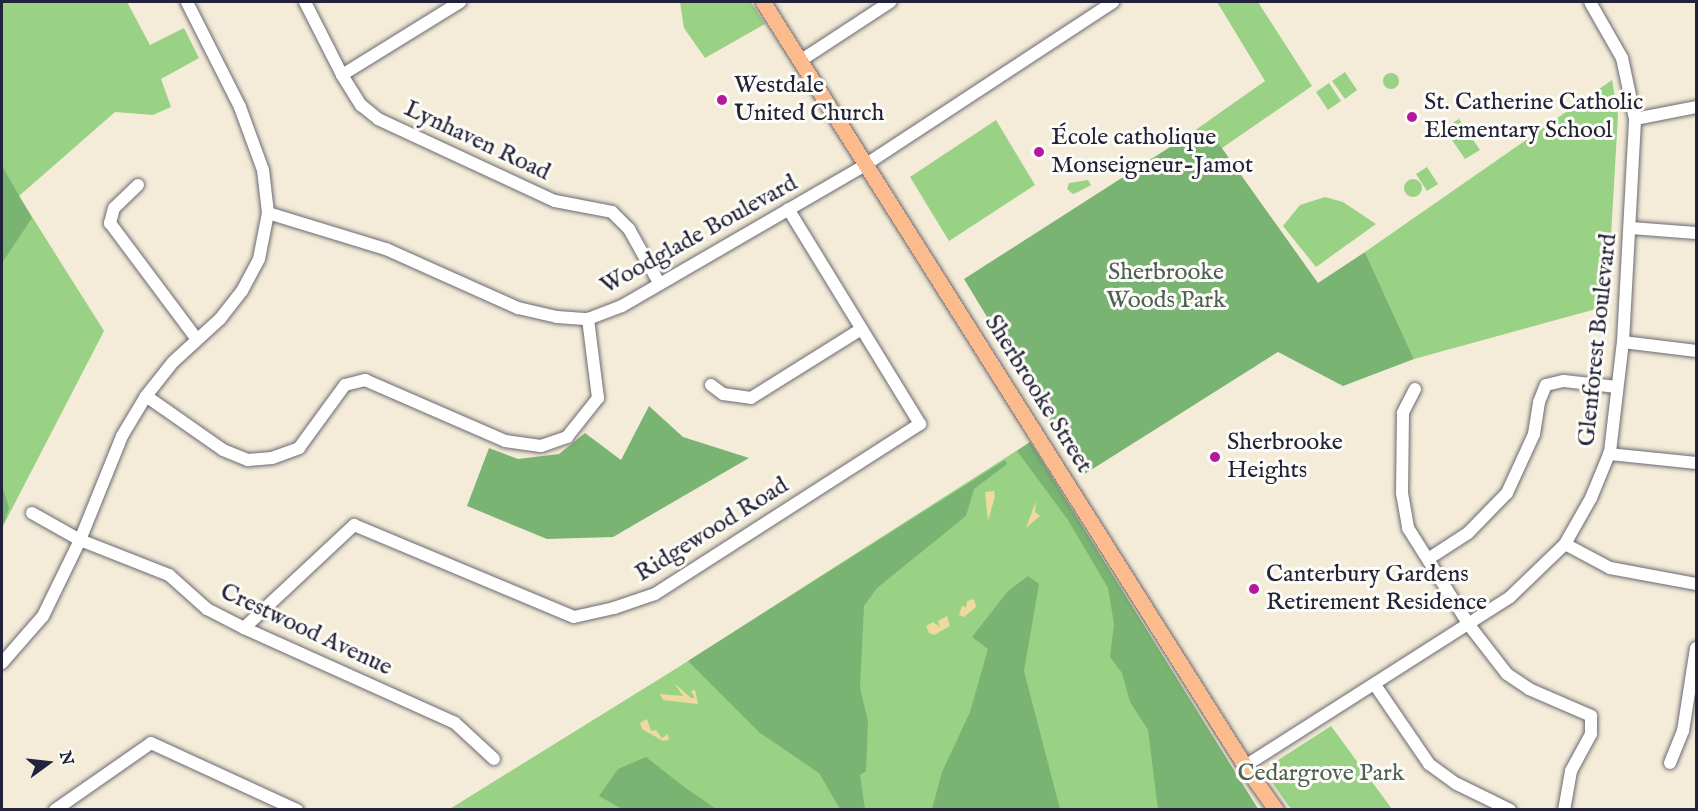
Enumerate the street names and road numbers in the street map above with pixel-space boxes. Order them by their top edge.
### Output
street label: Lynhaven Road [399,95,555,187]
street label: Woodglade Boulevard [596,169,802,301]
street label: Glenforest Boulevard [1573,232,1623,448]
street label: Sherbrooke Street [978,310,1098,478]
street label: Ridgewood Road [630,471,794,589]
street label: Crestwood Avenue [215,578,397,682]

